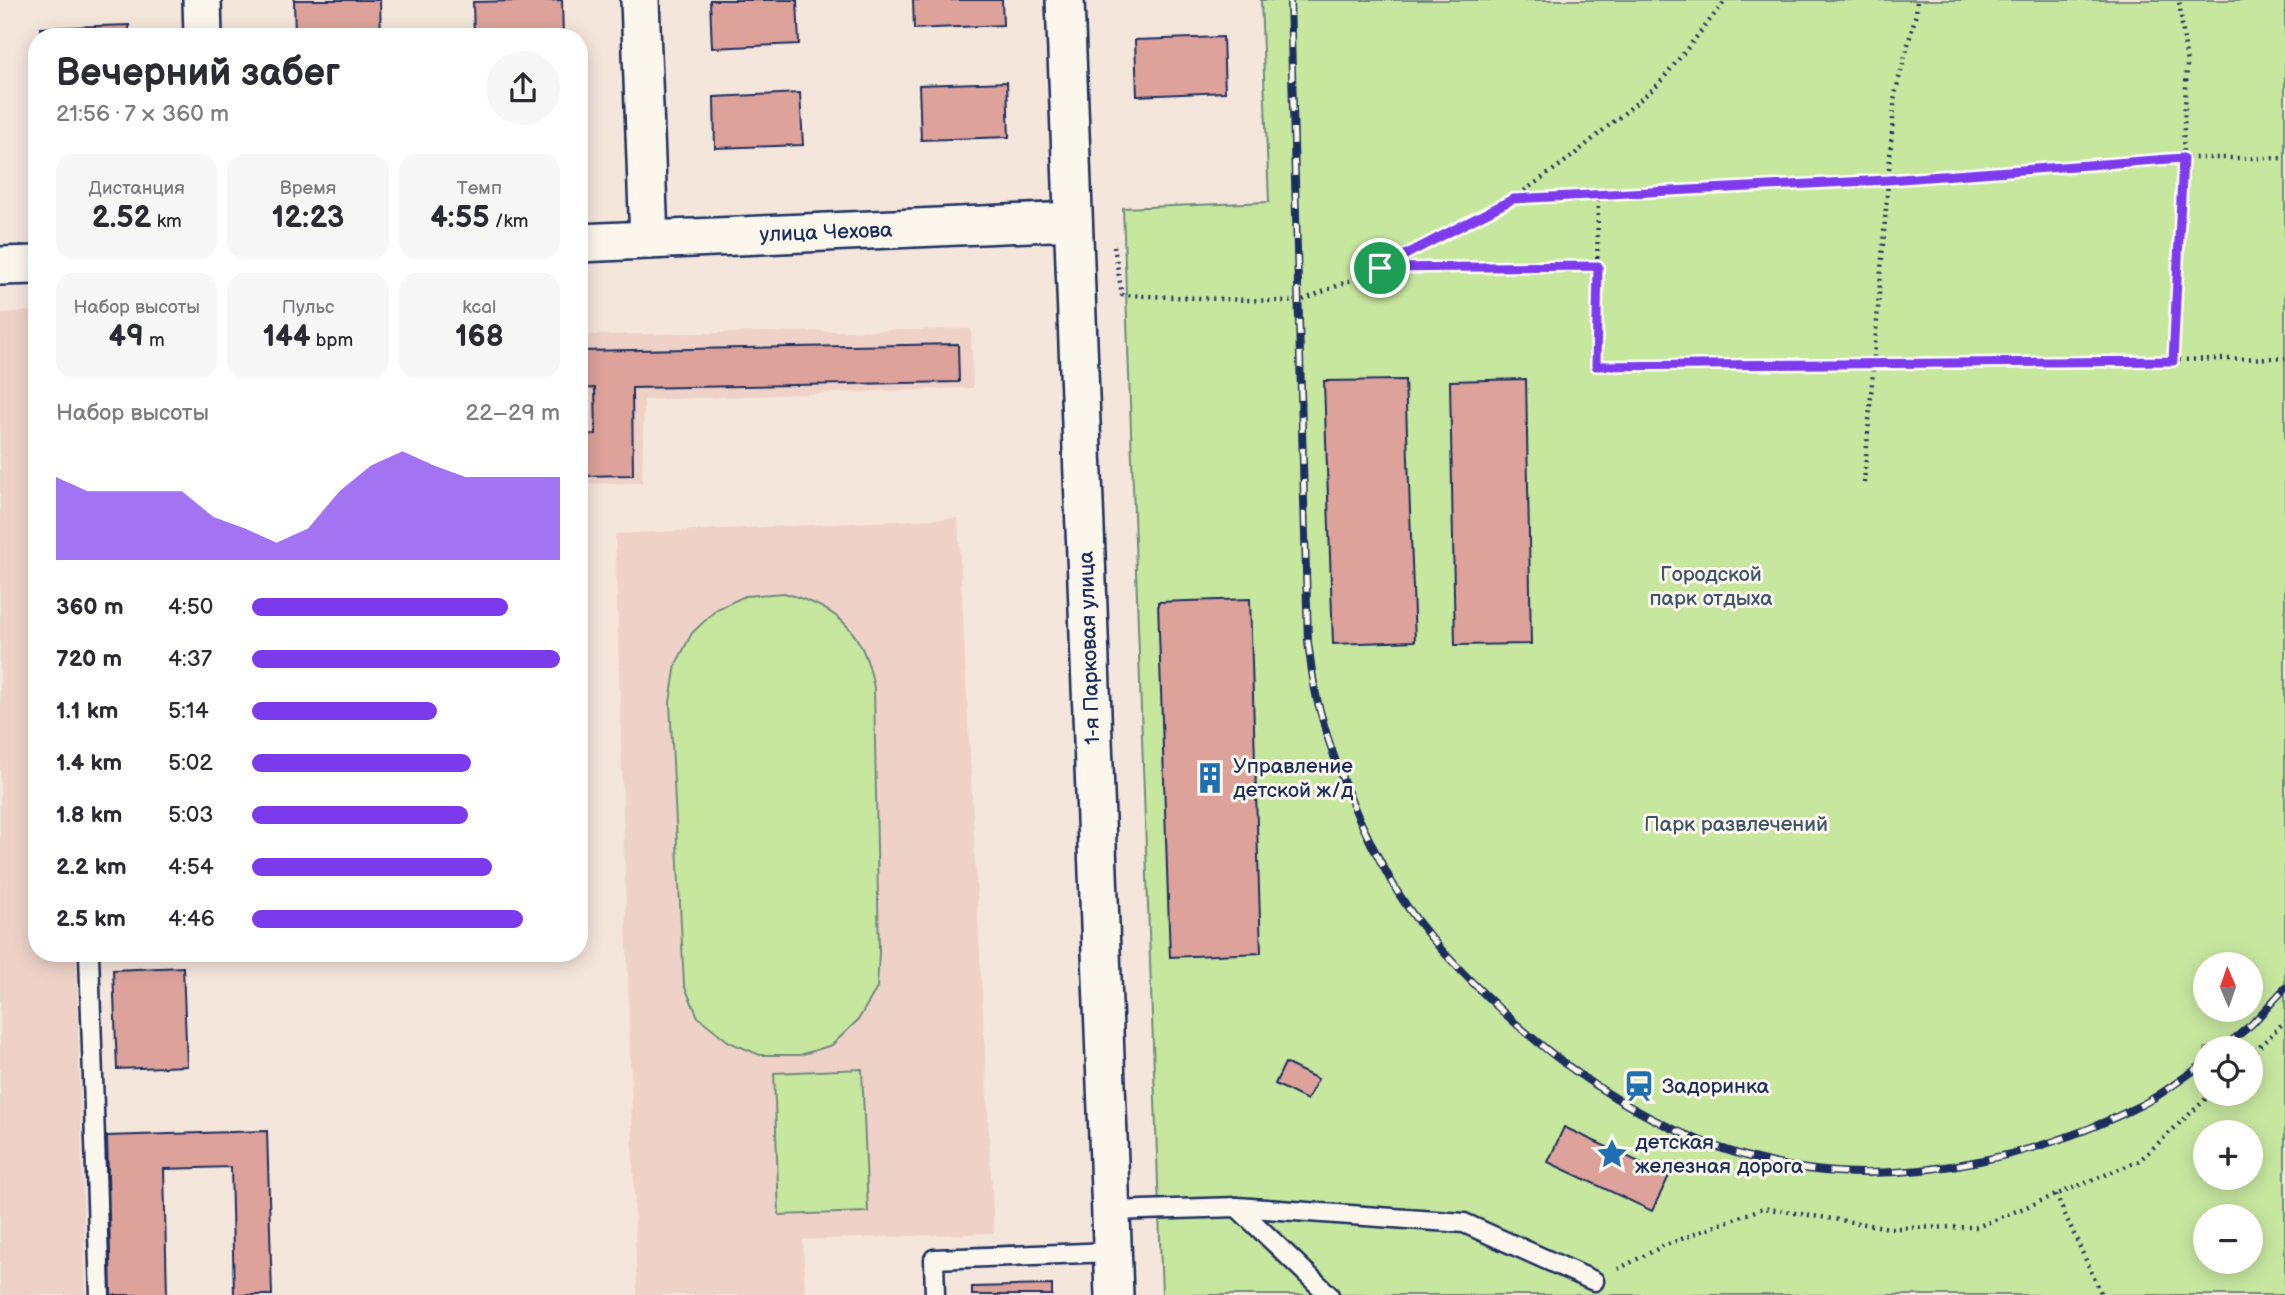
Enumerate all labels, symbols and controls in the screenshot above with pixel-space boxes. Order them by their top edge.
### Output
text: Вечерний забег [56,51,340,96]
button: share [486,51,560,125]
text: 21:56 · 7 × 360 m [56,100,229,128]
text: Дистанция [89,177,185,200]
text: Время [280,177,336,200]
text: Темп [457,177,502,200]
text: 2.52 [92,200,152,236]
text: 12:23 [272,200,344,236]
text: 4:55 [430,200,490,236]
text: km [152,210,182,233]
text: /km [490,210,528,233]
street label: улица Чехова [759,218,894,247]
pin [1350,238,1410,298]
icon: arrive [1361,249,1399,287]
text: Набор высоты [73,296,200,319]
text: Пульс [282,296,334,319]
text: kcal [462,296,496,319]
text: 49 [109,319,144,355]
text: 144 [263,319,311,355]
text: 168 [455,319,504,355]
text: m [144,329,165,352]
text: bpm [311,329,353,352]
text: Набор высоты [56,399,209,427]
text: 22–29 m [466,399,560,427]
street label: 1-я Парковая улица [1074,550,1105,745]
park label: Городской парк отдыха [1649,562,1773,611]
text: 360 m [56,593,124,621]
text: 4:50 [168,593,213,621]
text: 720 m [56,645,122,673]
text: 4:37 [168,645,212,673]
text: 1.1 km [56,697,118,725]
text: 5:14 [168,697,209,725]
text: 1.4 km [56,749,122,777]
text: 5:02 [168,749,213,777]
place label: Управление детской ж/д [1233,754,1354,803]
building icon: Управление детской ж/д [1193,761,1227,795]
text: 1.8 km [56,801,122,829]
text: 5:03 [168,801,214,829]
park label: Парк развлечений [1644,812,1828,837]
text: 2.2 km [56,853,127,881]
text: 4:54 [168,853,214,881]
text: 2.5 km [56,905,126,933]
text: 4:46 [168,905,215,933]
north arrow [2193,952,2263,1022]
map controls [2193,952,2263,1274]
button: locate [2193,1036,2263,1106]
station icon: Задоринка [1622,1069,1656,1103]
place label: Задоринка [1662,1074,1770,1099]
button: + [2193,1120,2263,1190]
place label: детская железная дорога [1635,1130,1804,1179]
place icon: детская железная дорога [1595,1137,1629,1171]
button: − [2193,1204,2263,1274]

